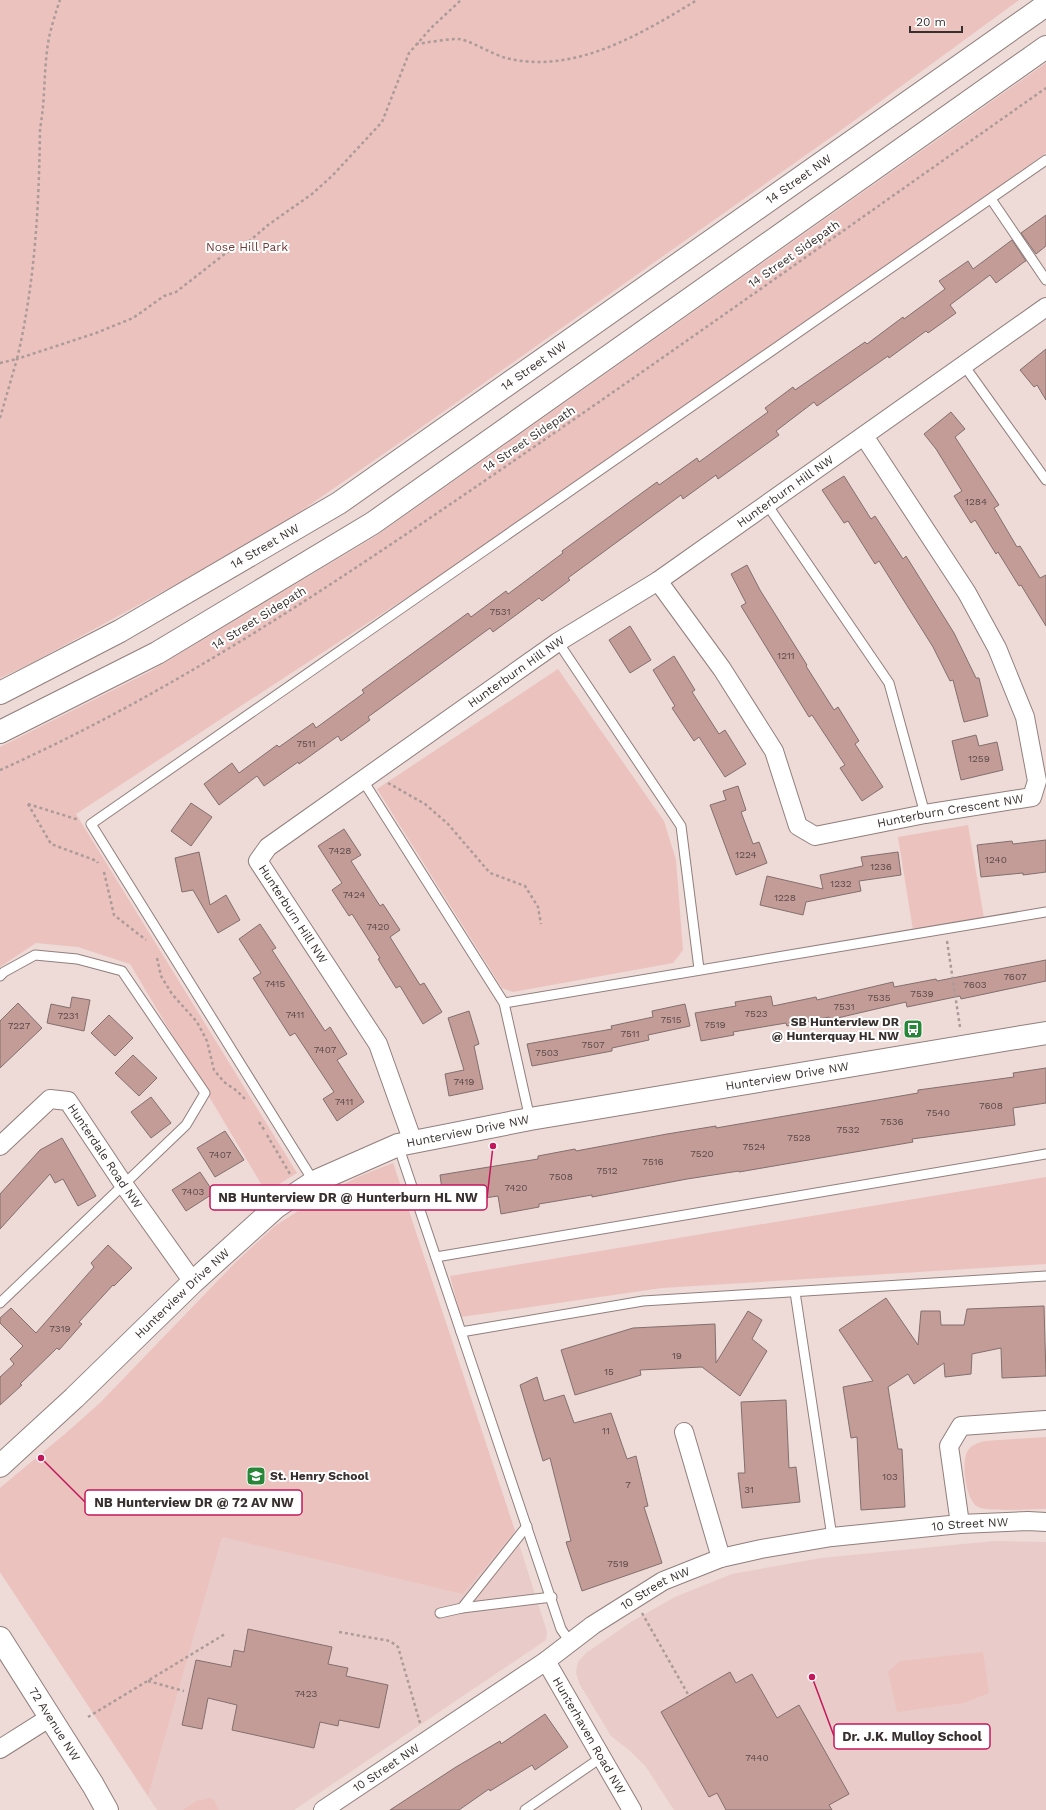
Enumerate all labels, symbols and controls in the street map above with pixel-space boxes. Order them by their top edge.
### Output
scale bar [910,8,962,34]
text: 20 m [916,15,946,29]
street label: 14 Street NW [763,151,834,207]
street label: 14 Street Sidepath [746,217,842,291]
park label: Nose Hill Park [206,240,288,254]
street label: 14 Street NW [498,338,570,394]
street label: 14 Street Sidepath [480,403,578,475]
street label: Hunterburn Hill NW [734,452,837,530]
house number: 1284 [965,496,987,507]
street label: 14 Street NW [228,521,302,572]
street label: 14 Street Sidepath [209,583,309,653]
house number: 7531 [489,606,511,617]
street label: Hunterburn Hill NW [465,632,567,711]
house number: 1211 [777,650,795,661]
house number: 7511 [296,738,316,749]
house number: 1259 [968,753,990,764]
street label: Hunterburn Crescent NW [876,791,1025,830]
house number: 7428 [328,845,352,856]
house number: 1224 [735,849,757,860]
house number: 1240 [985,854,1007,865]
house number: 1236 [870,861,892,872]
street label: Hunterburn Hill NW [256,862,330,966]
house number: 1232 [830,878,852,889]
house number: 7424 [343,889,365,900]
house number: 1228 [774,892,796,903]
house number: 7420 [366,921,390,932]
house number: 7607 [1003,971,1027,982]
house number: 7415 [265,978,285,989]
house number: 7603 [963,979,987,990]
house number: 7539 [910,988,934,999]
house number: 7535 [867,992,891,1003]
house number: 7531 [833,1001,855,1012]
house number: 7523 [744,1008,768,1019]
house number: 7411 [286,1009,304,1020]
house number: 7231 [57,1010,79,1021]
house number: 7515 [660,1014,682,1025]
place label: SB Hunterview DR @ Hunterquay HL NW [772,1015,900,1043]
bus stop icon: SB Hunterview DR @ Hunterquay HL NW [902,1018,924,1040]
house number: 7519 [704,1019,726,1030]
house number: 7227 [8,1020,31,1031]
house number: 7511 [620,1028,640,1039]
house number: 7507 [581,1039,605,1050]
house number: 7407 [314,1044,337,1055]
house number: 7503 [535,1047,559,1058]
street label: Hunterview Drive NW [724,1059,850,1093]
house number: 7419 [454,1076,474,1087]
house number: 7411 [335,1096,353,1107]
house number: 7608 [979,1100,1003,1111]
street label: Hunterdale Road NW [65,1101,146,1211]
house number: 7540 [926,1107,950,1118]
street label: Hunterview Drive NW [405,1112,531,1150]
house number: 7536 [880,1116,904,1127]
house number: 7532 [836,1124,860,1135]
house number: 7528 [787,1132,811,1143]
house number: 7524 [742,1141,766,1152]
house number: 7520 [690,1148,714,1159]
house number: 7407 [209,1149,232,1160]
house number: 7516 [642,1156,664,1167]
house number: 7512 [596,1165,618,1176]
house number: 7508 [549,1171,573,1182]
house number: 7420 [504,1182,528,1193]
callout: NB Hunterview DR @ Hunterburn HL NW [210,1185,487,1210]
house number: 7403 [182,1186,205,1197]
text: NB Hunterview DR @ Hunterburn HL NW [218,1190,478,1205]
street label: Hunterview Drive NW [132,1245,233,1342]
house number: 7319 [49,1323,71,1334]
house number: 19 [672,1350,682,1361]
house number: 15 [604,1366,614,1377]
house number: 11 [602,1425,610,1436]
school or university icon: St. Henry School [245,1465,267,1487]
place label: St. Henry School [270,1469,369,1483]
house number: 103 [882,1471,898,1482]
house number: 7 [625,1479,631,1490]
house number: 31 [744,1484,754,1495]
callout: NB Hunterview DR @ 72 AV NW [85,1490,302,1515]
text: NB Hunterview DR @ 72 AV NW [94,1495,294,1510]
street label: 10 Street NW [931,1515,1009,1534]
house number: 7519 [607,1558,629,1569]
street label: 10 Street NW [618,1564,692,1613]
street label: Hunterhaven Road NW [550,1674,628,1797]
street label: 72 Avenue NW [26,1685,83,1764]
house number: 7423 [295,1688,318,1699]
callout: Dr. J.K. Mulloy School [834,1724,990,1749]
text: Dr. J.K. Mulloy School [842,1729,982,1744]
street label: 10 Street NW [350,1740,422,1795]
house number: 7440 [745,1752,769,1763]

